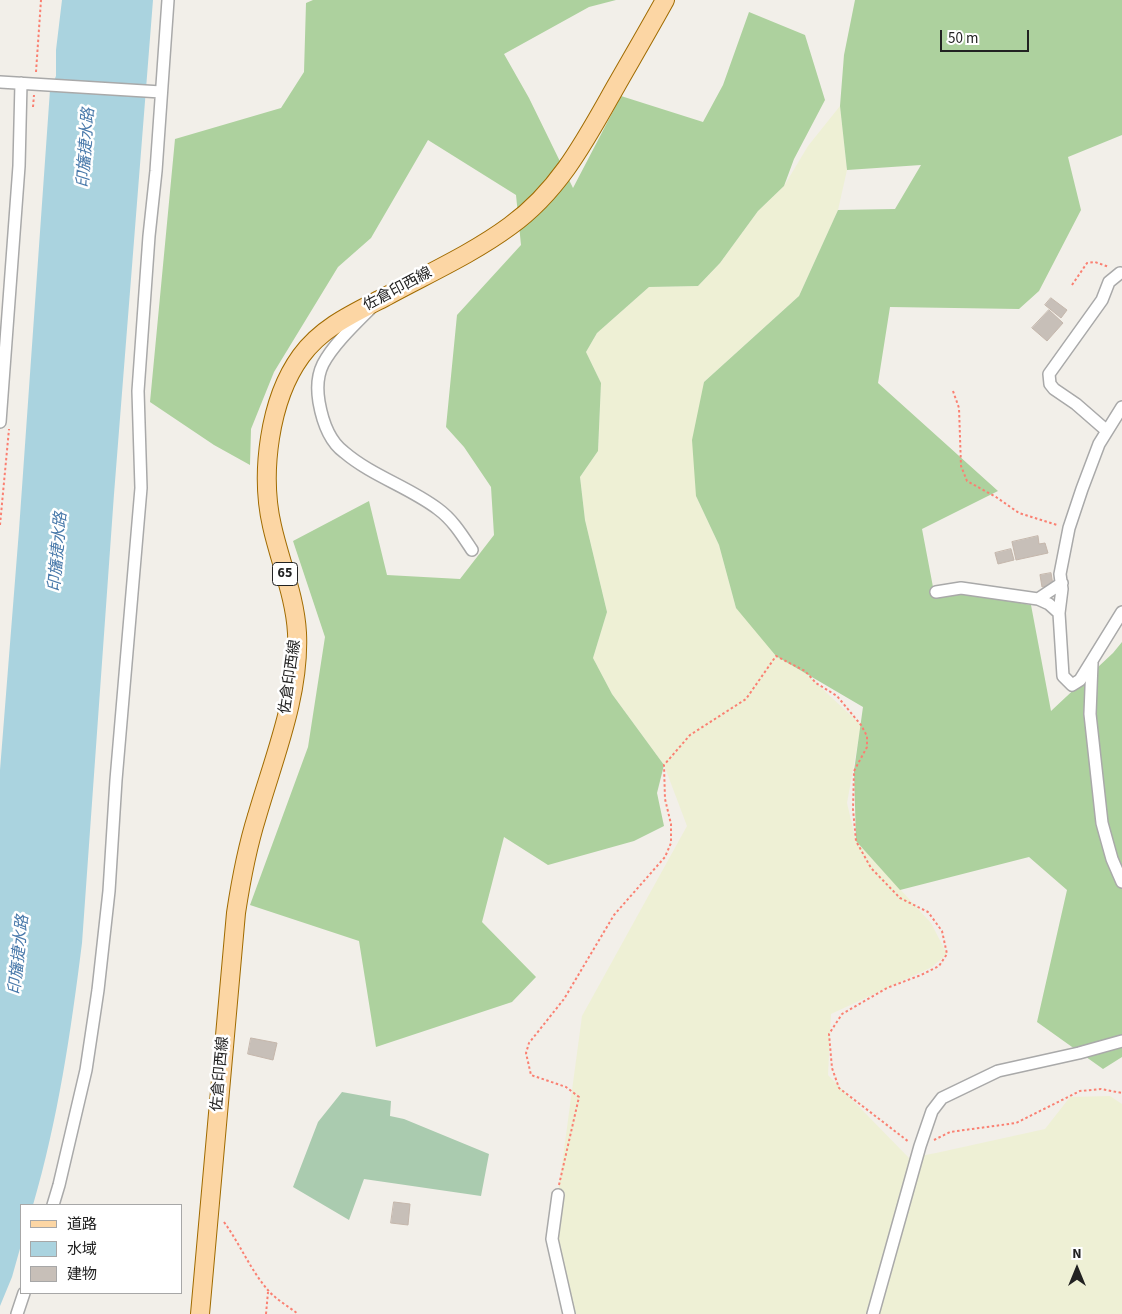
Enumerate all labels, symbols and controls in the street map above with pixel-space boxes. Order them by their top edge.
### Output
scale bar [942,20,1031,52]
text: 50 m [948,28,978,49]
water label: 印旛捷水路 [75,107,99,189]
street label: 佐倉印西線 [361,264,435,316]
water label: 印旛捷水路 [46,511,72,593]
road number: 65 [272,562,298,586]
street label: 佐倉印西線 [277,639,305,715]
water label: 印旛捷水路 [6,914,34,996]
street label: 佐倉印西線 [209,1036,233,1112]
legend [20,1204,182,1294]
text: 道路 [67,1214,97,1235]
text: 水域 [67,1239,97,1260]
north arrow [1052,1244,1102,1294]
text: N [1072,1244,1082,1264]
text: 建物 [67,1264,97,1285]

